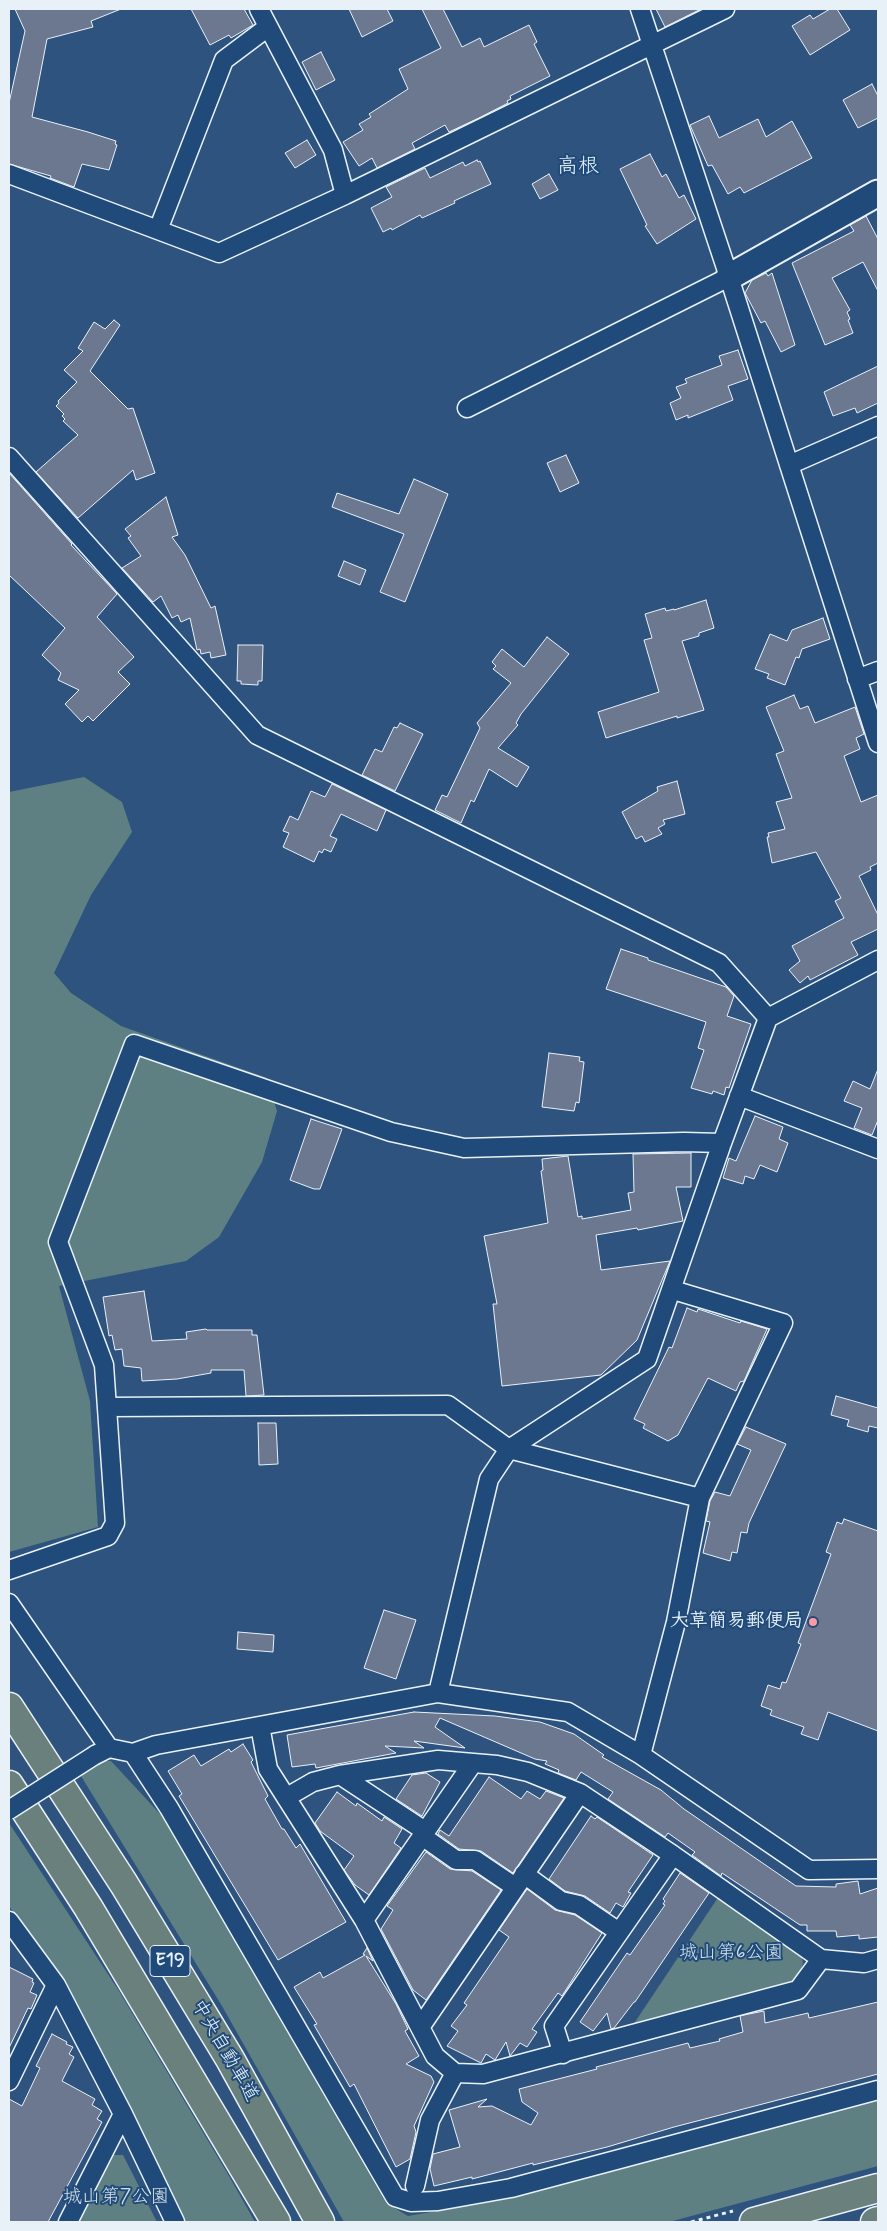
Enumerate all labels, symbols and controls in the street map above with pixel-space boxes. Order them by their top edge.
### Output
district label: 高根 [557,155,599,181]
place label: 大草簡易郵便局 [670,1611,803,1633]
marker: 大草簡易郵便局 [807,1616,819,1628]
park label: 城山第6公園 [679,1943,783,1965]
road number: E19 [150,1945,190,1976]
street label: 中央自動車道 [186,1996,262,2106]
park label: 城山第7公園 [63,2187,169,2209]

